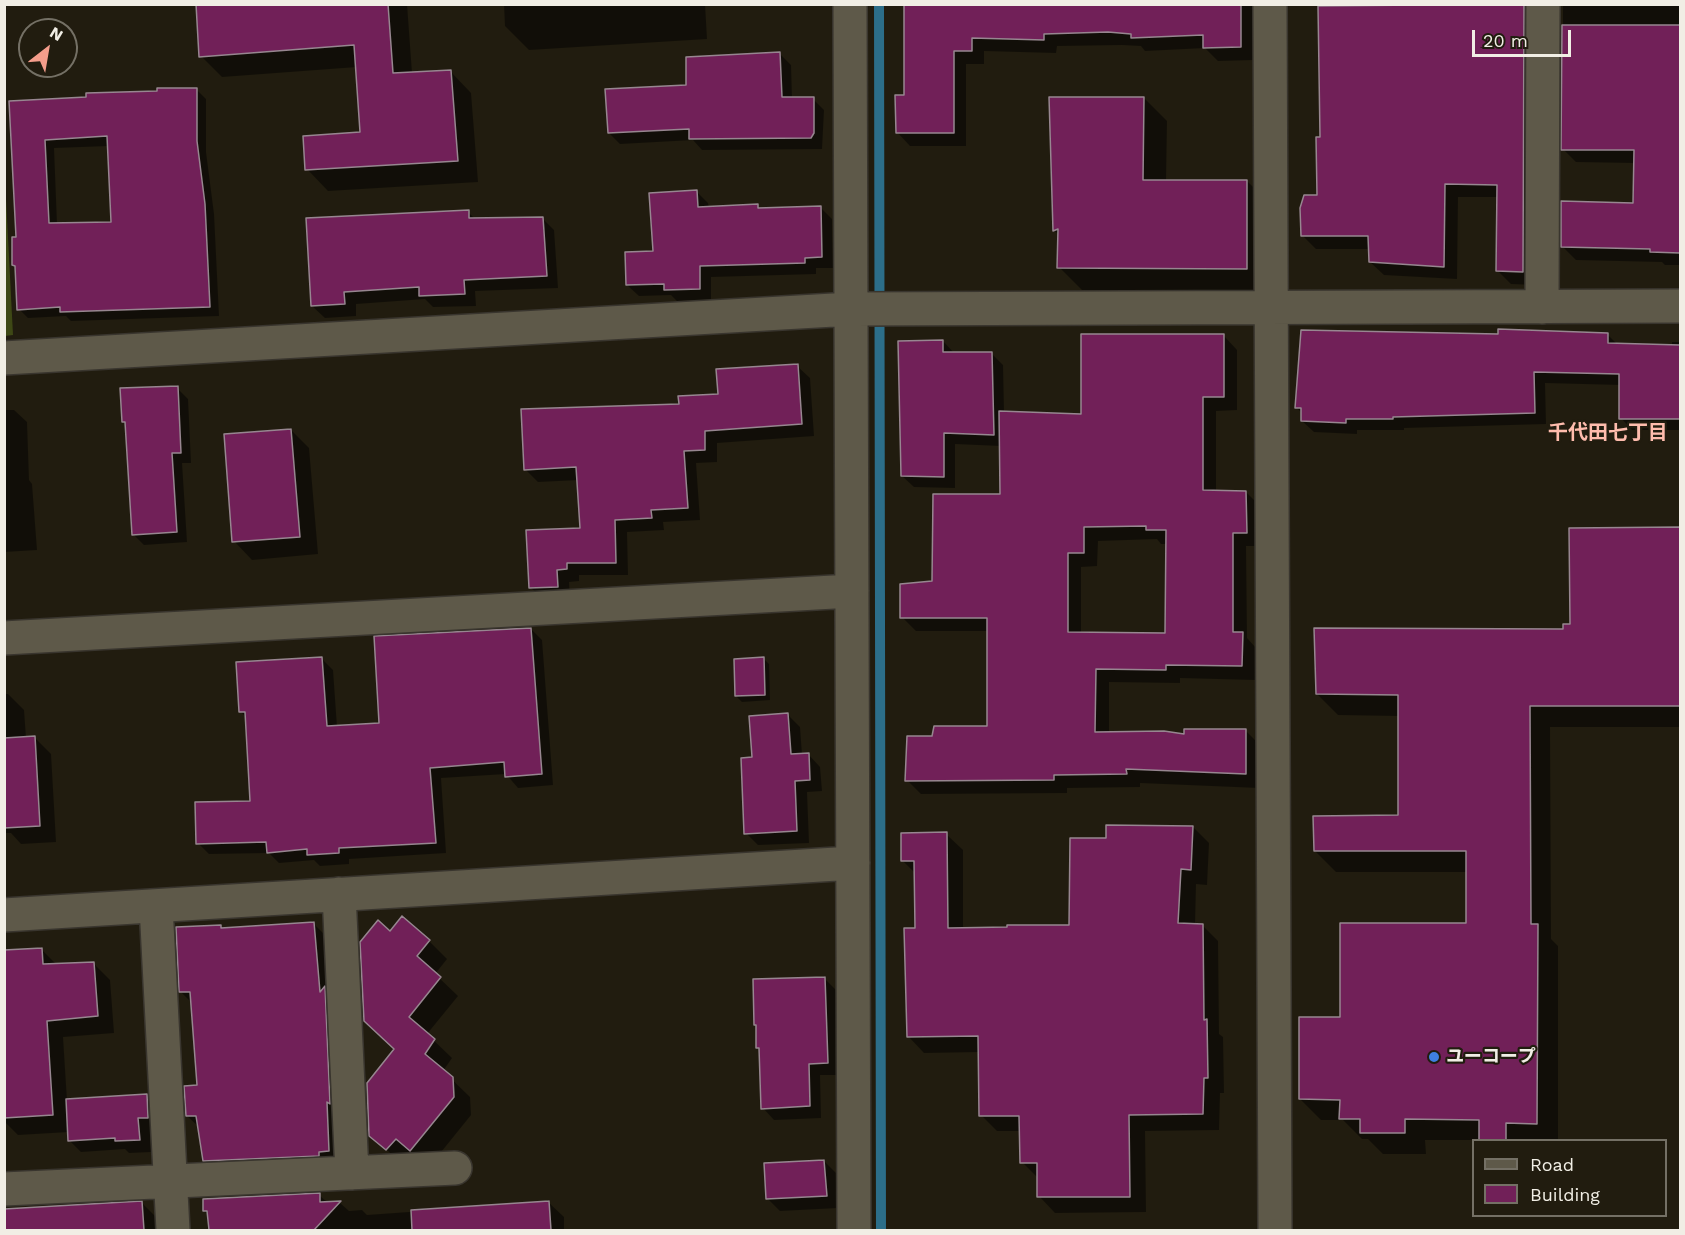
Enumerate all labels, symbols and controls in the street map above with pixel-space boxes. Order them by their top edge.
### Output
north arrow [18,18,78,78]
scale bar [1475,18,1574,56]
text: N [47,23,66,45]
text: 20 m [1483,30,1528,51]
district label: 千代田七丁目 [1548,421,1668,445]
place label: ユーコープ [1446,1046,1536,1068]
marker: ユーコープ [1427,1050,1441,1064]
legend [1472,1139,1667,1217]
text: Road [1530,1154,1574,1175]
text: Building [1530,1184,1600,1205]

